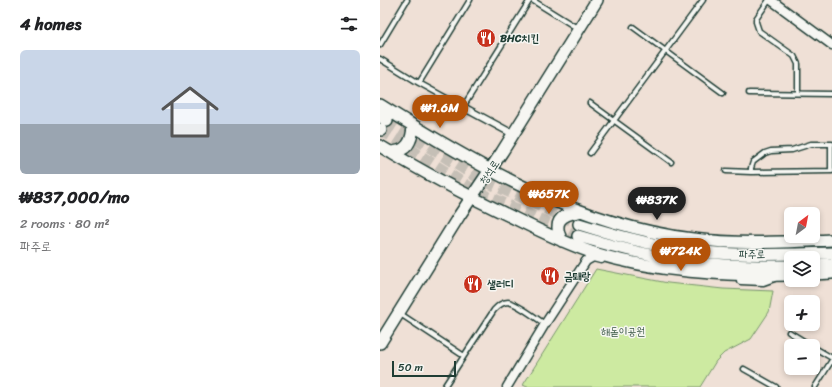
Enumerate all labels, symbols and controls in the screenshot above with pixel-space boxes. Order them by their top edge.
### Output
text: 4 homes [20,9,81,39]
icon: filters [338,13,360,35]
restaurant icon: BHC치킨 [475,27,497,49]
place label: BHC치킨 [500,29,539,48]
icon: home [154,76,226,148]
pin: ₩1.6M [412,95,468,129]
text: ₩1.6M [421,96,459,119]
street label: 청석로 [474,156,505,189]
pin: ₩657K [521,181,577,215]
text: ₩837,000/mo [20,182,129,212]
text: ₩657K [529,182,569,205]
pin: ₩837K [629,187,685,221]
text: ₩837K [637,188,677,211]
north arrow [784,207,820,243]
map controls [784,207,820,375]
text: 2 rooms · 80 m² [20,212,110,235]
text: 파주로 [20,235,51,258]
pin: ₩724K [653,238,709,272]
text: ₩724K [661,239,701,262]
street label: 파주로 [739,245,766,264]
button: layers [784,251,820,287]
restaurant icon: 금퇘랑 [539,265,561,287]
place label: 금퇘랑 [564,267,591,286]
restaurant icon: 샐러디 [462,273,484,295]
place label: 샐러디 [487,275,514,294]
button: + [784,295,820,331]
park label: 해돋이공원 [601,322,645,341]
button: − [784,339,820,375]
text: 50 m [398,358,423,377]
scale bar [392,359,456,378]

